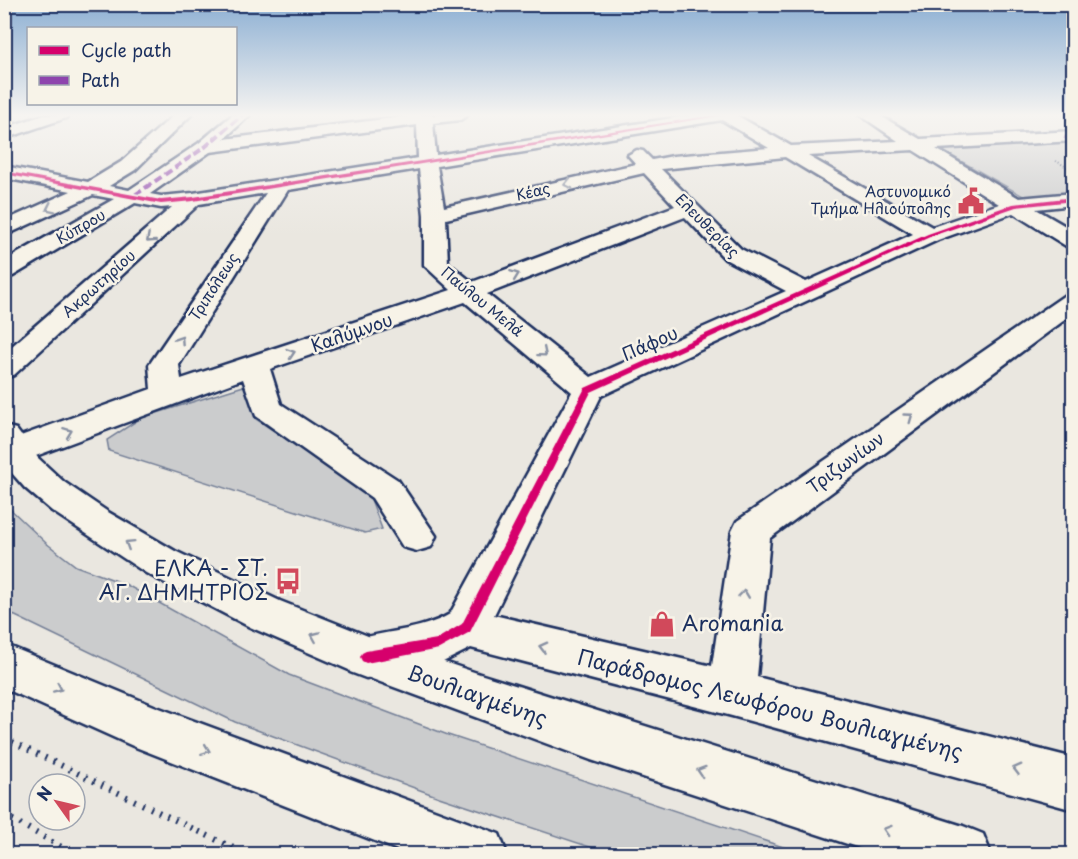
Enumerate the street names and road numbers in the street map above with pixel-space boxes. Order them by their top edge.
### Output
street label: Κέας [513,175,552,206]
street label: Ελευθερίας [671,188,746,263]
street label: Κύπρου [51,202,109,249]
street label: Ακρωτηρίου [56,244,140,322]
street label: Τριπόλεως [182,247,244,325]
street label: Παύλου Μελά [437,260,529,341]
street label: Καλύμνου [307,305,396,358]
street label: Πάφου [617,318,682,367]
street label: Τριζωνίων [801,424,890,499]
street label: Παράδρομος Λεωφόρου Βουλιαγμένης [574,640,967,767]
street label: Βουλιαγμένης [403,655,552,733]

